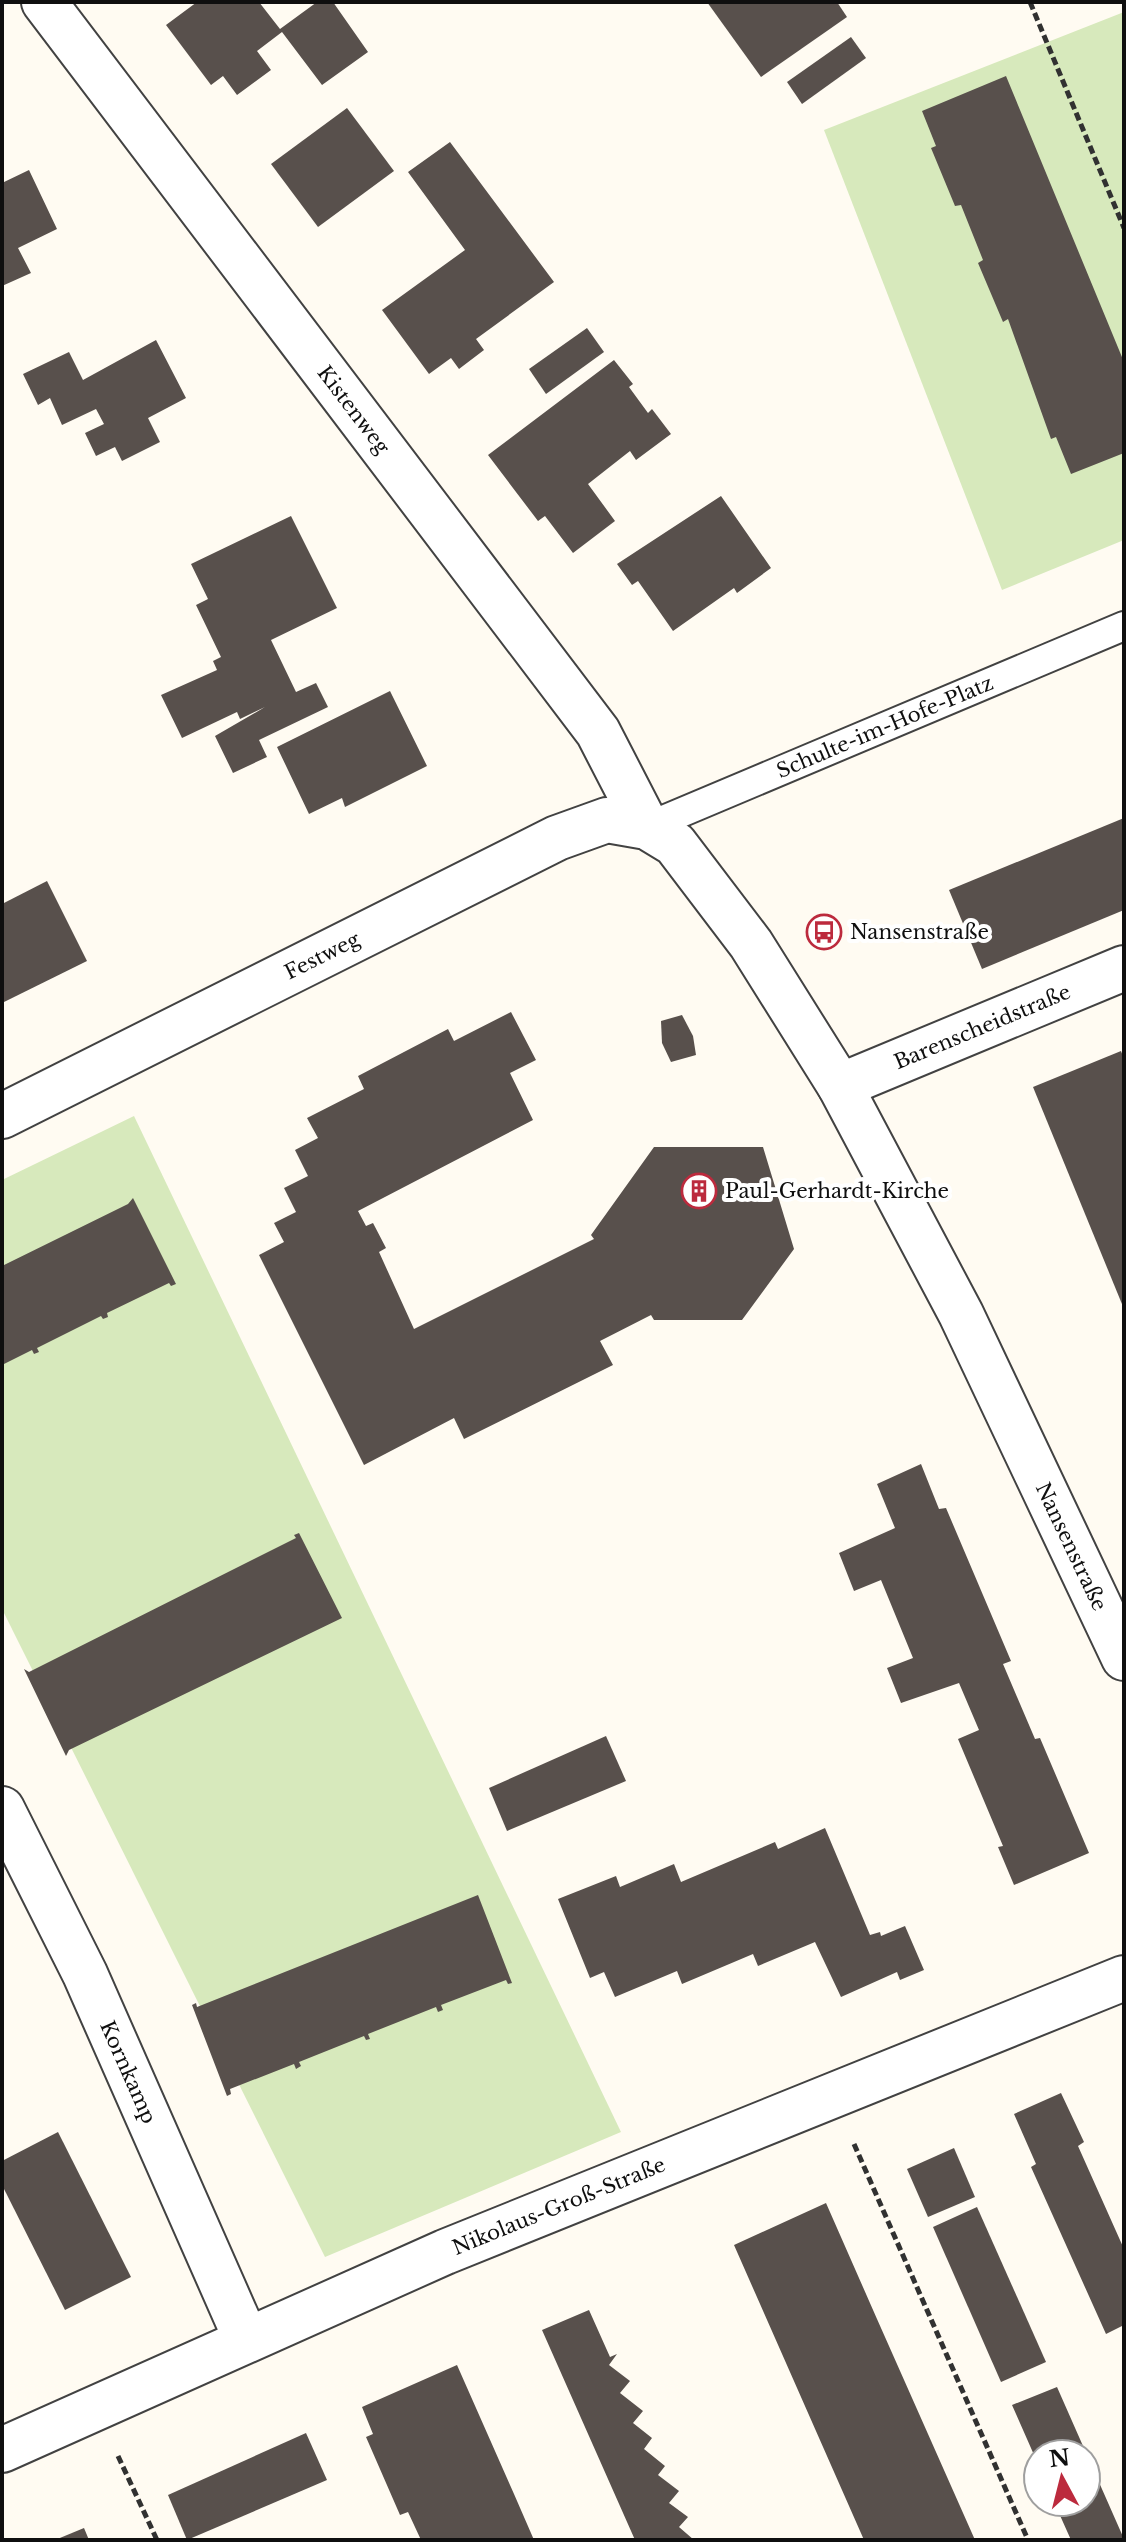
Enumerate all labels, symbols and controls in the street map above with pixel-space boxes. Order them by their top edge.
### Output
street label: Kistenweg [312,361,395,459]
street label: Schulte-im-Hofe-Platz [773,671,997,783]
bus stop icon: Nansenstraße [805,913,843,951]
place label: Nansenstraße [850,920,989,944]
street label: Festweg [281,926,365,985]
street label: Barenscheidstraße [890,980,1074,1074]
building icon: Paul-Gerhardt-Kirche [680,1172,718,1210]
place label: Paul-Gerhardt-Kirche [725,1179,949,1203]
street label: Nansenstraße [1031,1479,1112,1615]
street label: Kornkamp [95,2017,161,2127]
street label: Nikolaus-Groß-Straße [449,2152,669,2260]
north arrow [1022,2438,1102,2518]
text: N [1048,2444,1072,2473]

